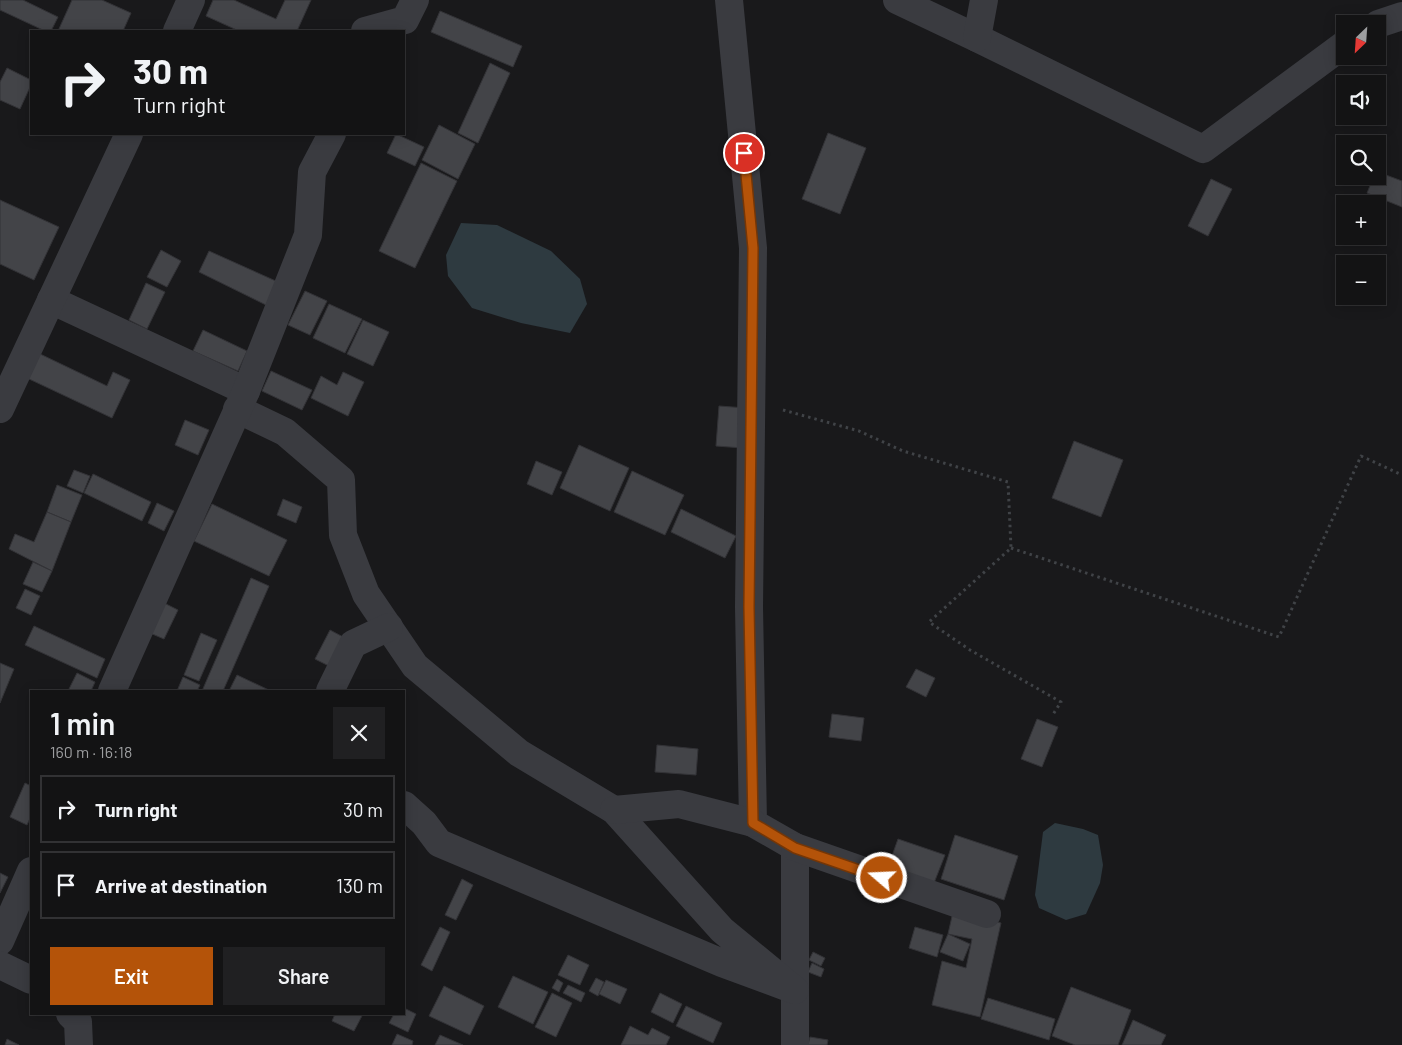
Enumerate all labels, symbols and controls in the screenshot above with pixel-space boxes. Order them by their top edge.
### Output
north arrow [1336,15,1386,65]
map controls [1336,15,1386,305]
text: 30 m [133,49,208,91]
icon: right [50,50,115,115]
button: sound [1336,75,1386,125]
text: Turn right [133,91,226,117]
pin [723,132,765,174]
button: search [1336,135,1386,185]
icon: arrive [730,139,758,167]
button: + [1336,195,1386,245]
button: − [1336,255,1386,305]
text: 1 min [50,705,115,741]
button: close [333,707,385,759]
text: 160 m · 16:18 [50,742,132,761]
icon: right [52,795,80,823]
text: Turn right [95,798,177,821]
text: 30 m [343,798,383,821]
position arrow [855,851,907,903]
icon: arrive [52,871,80,899]
text: Arrive at destination [95,874,267,897]
text: 130 m [336,874,383,897]
button: Exit [50,947,213,1005]
button: Share [223,947,385,1005]

